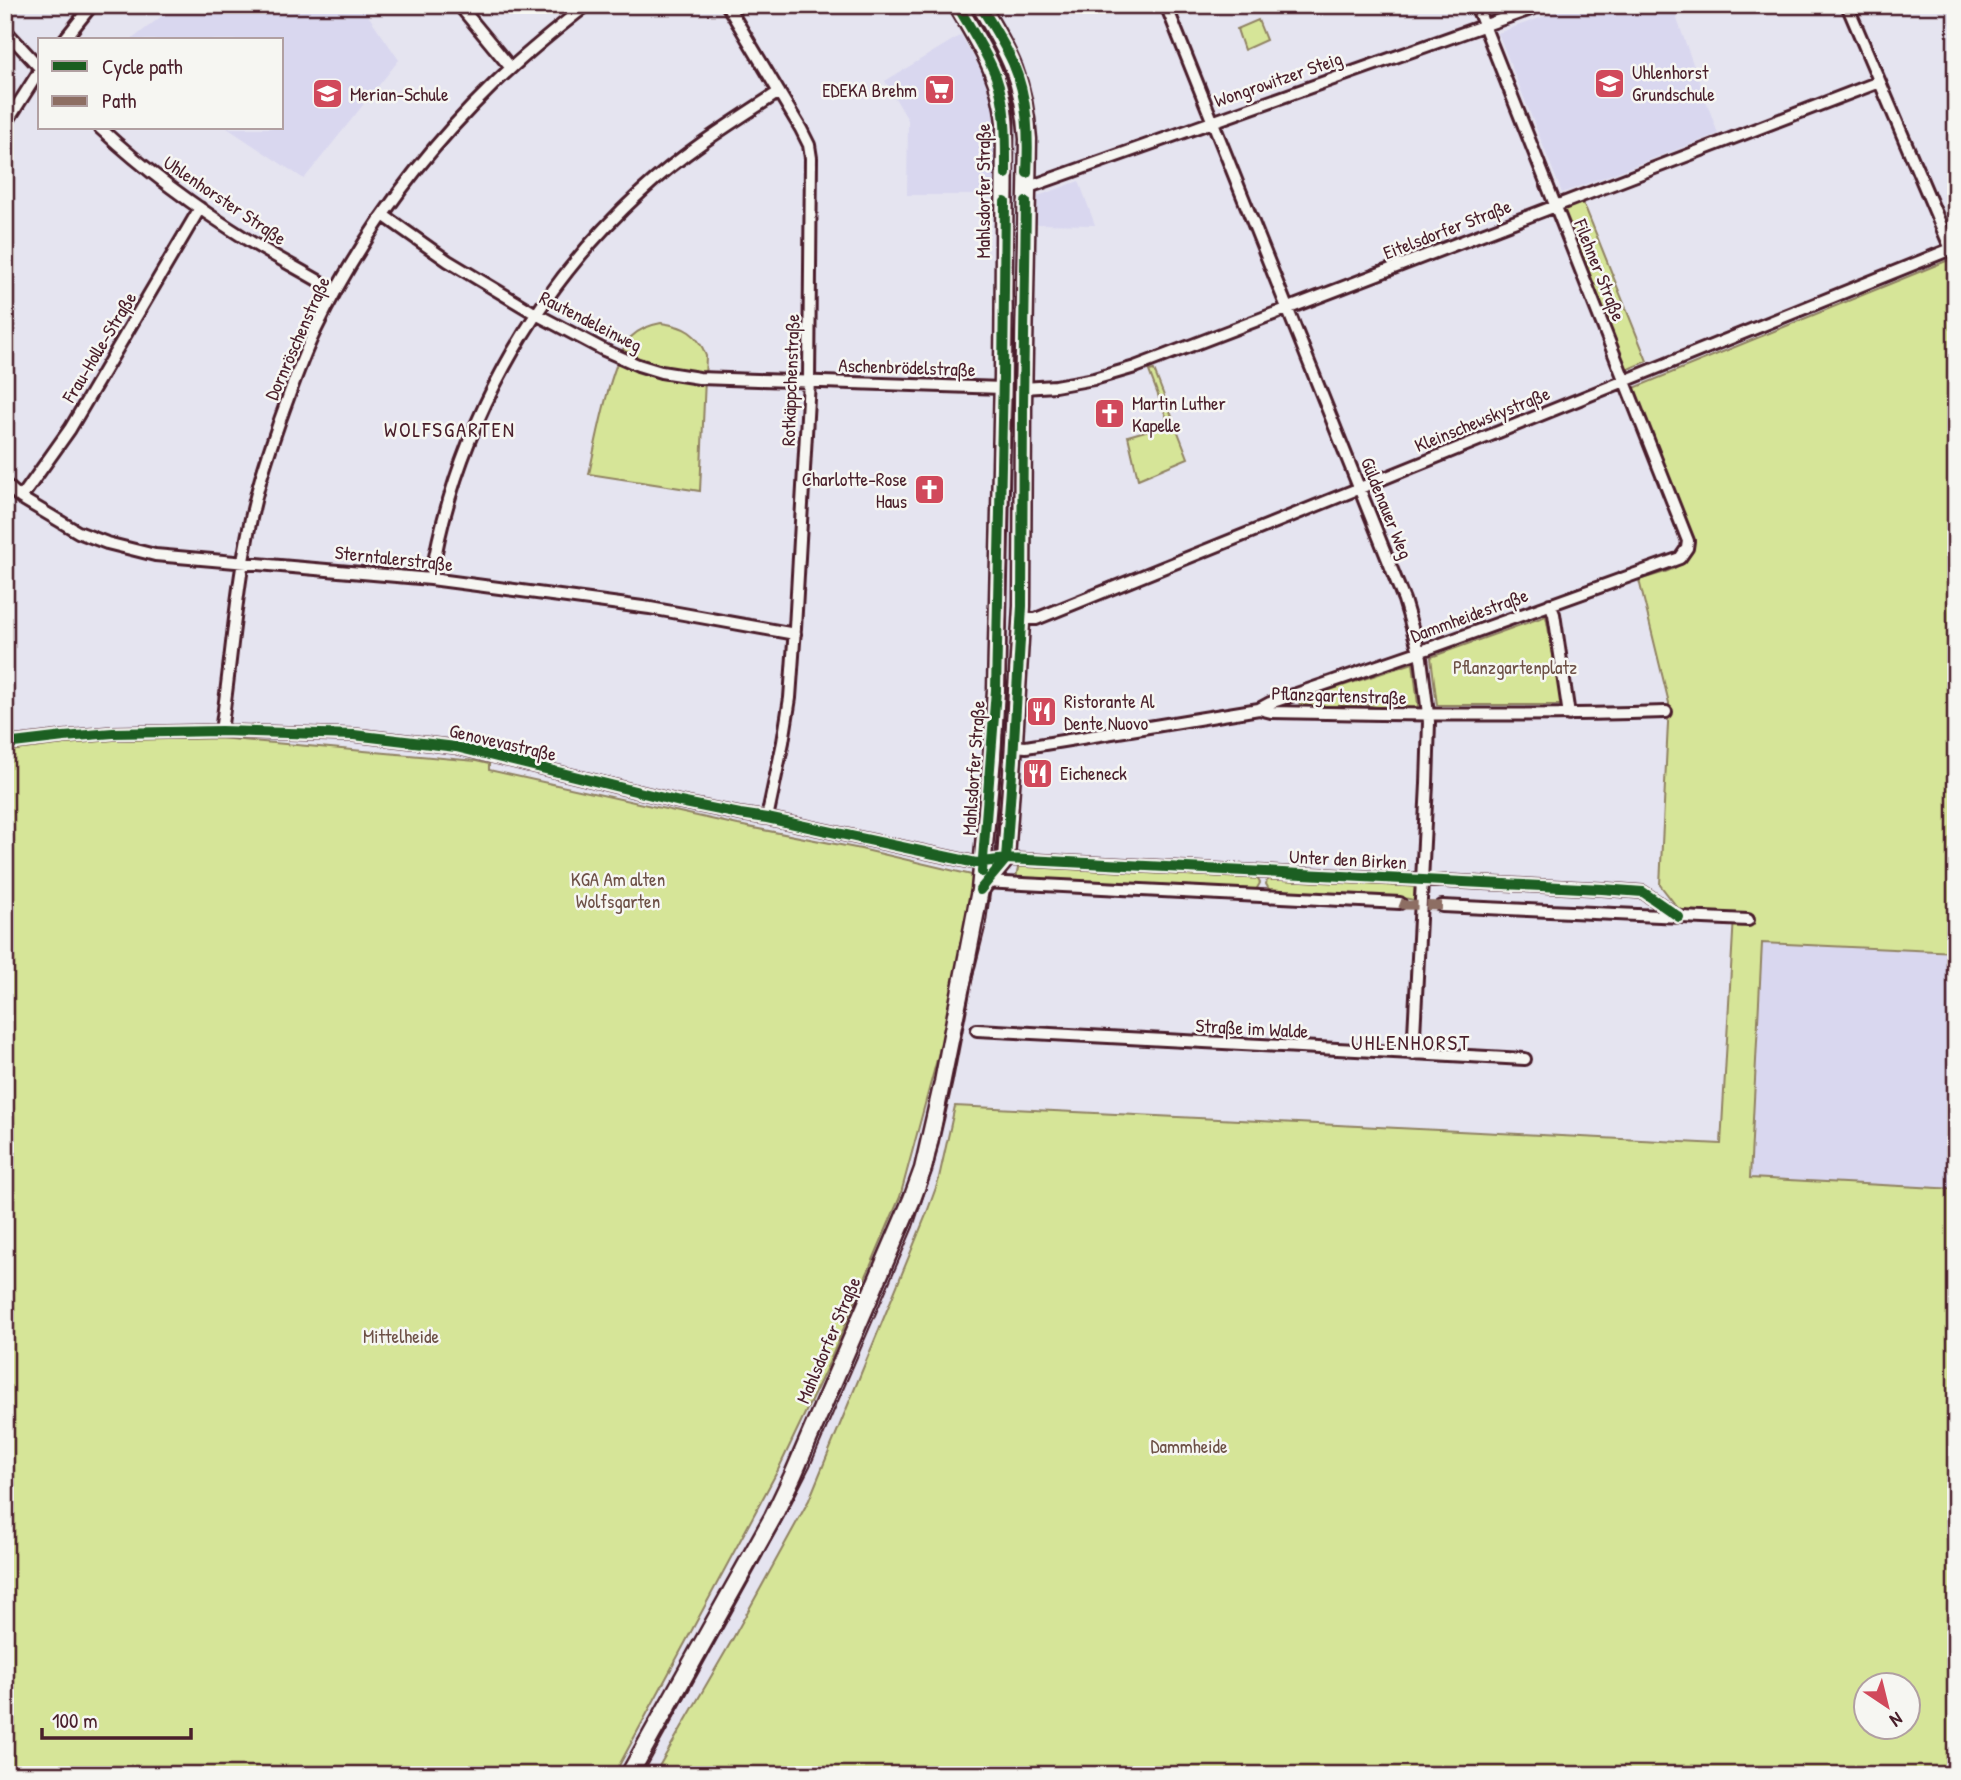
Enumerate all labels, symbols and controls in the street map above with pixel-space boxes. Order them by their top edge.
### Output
legend [38,38,284,130]
street label: Wongrowitzer Steig [1210,45,1346,113]
text: Cycle path [102,52,183,81]
place label: Uhlenhorst Grundschule [1632,59,1715,107]
school or university icon: Uhlenhorst Grundschule [1592,66,1626,100]
supermarket icon: EDEKA Brehm [923,73,957,107]
school or university icon: Merian-Schule [310,77,344,111]
place label: EDEKA Brehm [822,77,917,103]
place label: Merian-Schule [350,81,449,107]
text: Path [102,86,137,115]
street label: Mahlsdorfer Straße [970,123,996,259]
street label: Uhlenhorster Straße [158,149,292,251]
street label: Eitelsdorfer Straße [1379,192,1515,265]
street label: Filehner Straße [1567,214,1632,325]
street label: Dornröschenstraße [258,272,336,404]
street label: Rautendeleinweg [535,284,647,358]
street label: Frau-Holle-Straße [55,286,142,408]
street label: Rotkäppchenstraße [775,313,805,446]
street label: Aschenbrödelstraße [838,352,976,382]
street label: Kleinschewskystraße [1410,380,1554,458]
place label: Martin Luther Kapelle [1132,390,1227,438]
church icon: Martin Luther Kapelle [1092,397,1126,431]
district label: WOLFSGARTEN [384,415,516,444]
street label: Güldenauer Weg [1355,453,1419,563]
place label: Charlotte-Rose Haus [802,466,907,514]
church icon: Charlotte-Rose Haus [913,473,947,507]
street label: Sterntalerstraße [334,539,455,577]
street label: Dammheidestraße [1407,582,1532,648]
park label: Pflanzgartenplatz [1453,654,1577,680]
street label: Pflanzgartenstraße [1271,680,1407,710]
place label: Ristorante Al Dente Nuovo [1064,688,1155,736]
restaurant icon: Ristorante Al Dente Nuovo [1024,695,1058,729]
street label: Mahlsdorfer Straße [955,699,991,836]
street label: Genovevastraße [447,717,560,767]
restaurant icon: Eicheneck [1020,756,1054,790]
place label: Eicheneck [1060,760,1127,786]
street label: Unter den Birken [1288,843,1408,875]
park label: KGA Am alten Wolfsgarten [571,866,665,914]
street label: Straße im Walde [1195,1012,1309,1044]
district label: UHLENHORST [1351,1028,1471,1057]
street label: Mahlsdorfer Straße [790,1272,867,1407]
park label: Mittelheide [363,1323,439,1349]
park label: Dammheide [1150,1433,1228,1459]
north arrow [1853,1672,1923,1742]
scale bar [42,1696,191,1740]
text: 100 m [52,1706,98,1735]
text: N [1885,1706,1908,1733]

